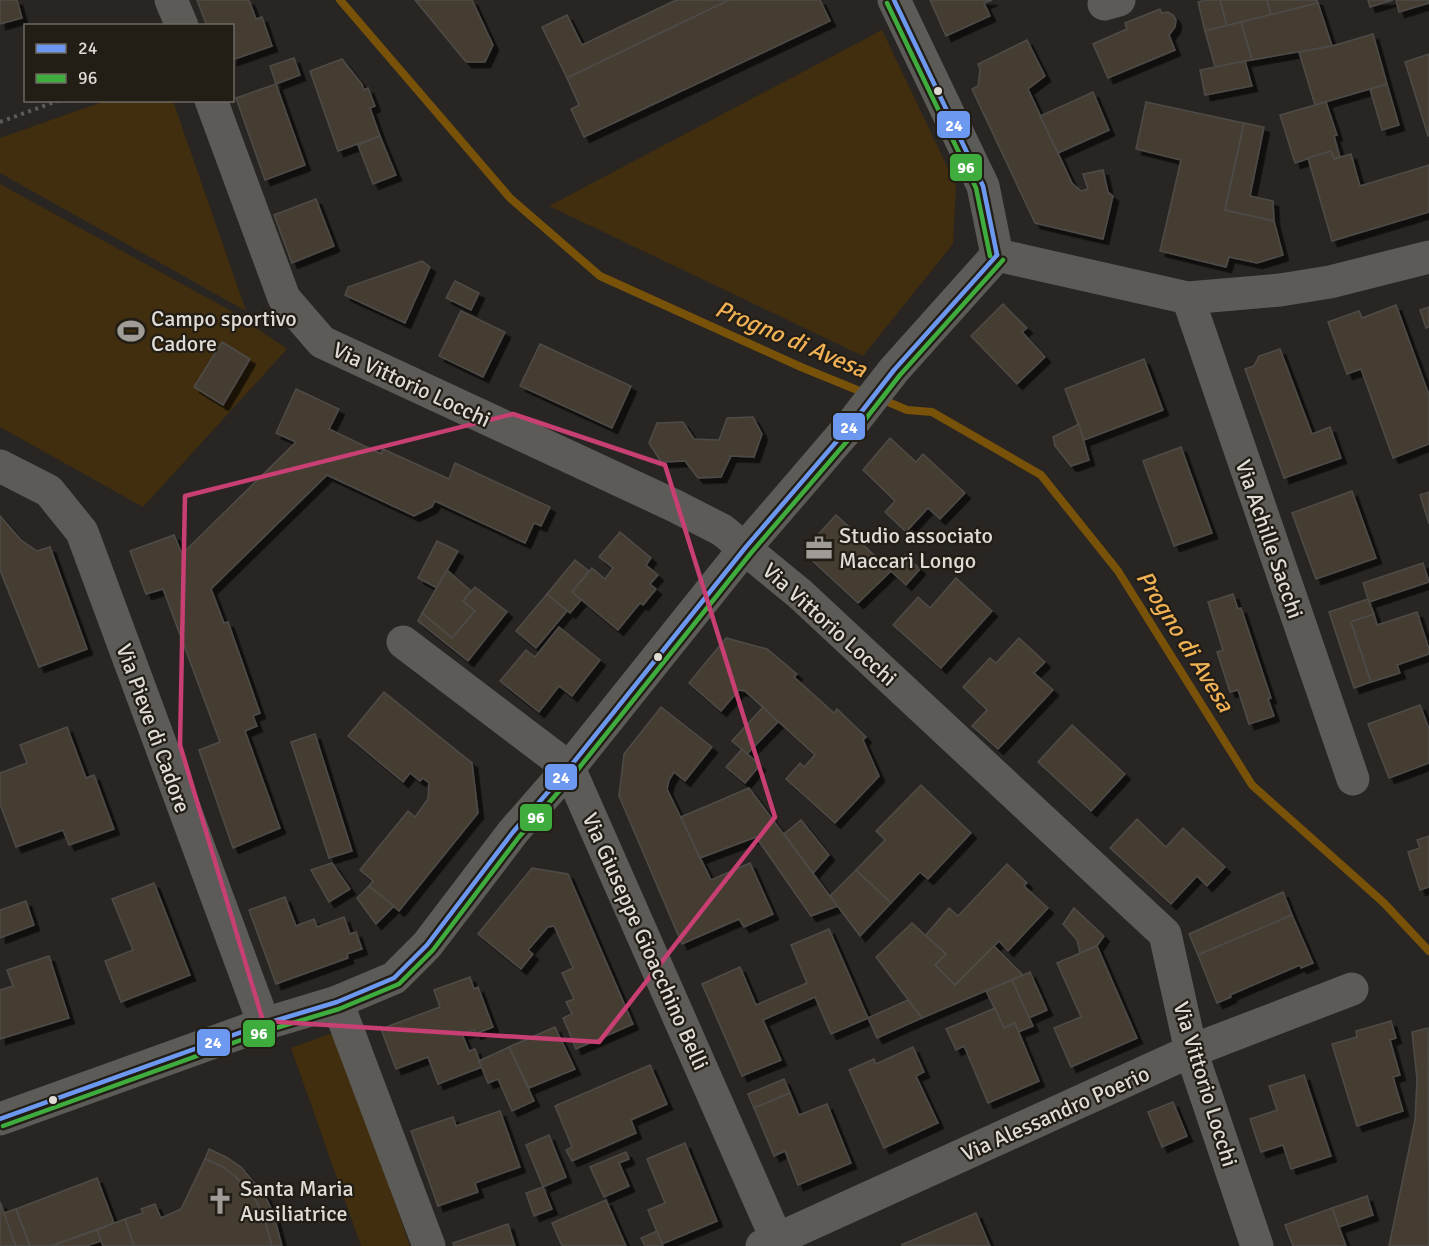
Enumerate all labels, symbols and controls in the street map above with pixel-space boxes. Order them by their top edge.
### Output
legend [24,24,234,102]
text: 24 [78,37,98,59]
text: 96 [78,67,97,89]
unlabelled marker [932,85,944,97]
line badge: 24 [936,110,971,139]
text: 24 [945,116,963,136]
line badge: 96 [949,153,983,182]
text: 96 [957,158,975,178]
water label: Progno di Avesa [711,294,872,385]
place label: Campo sportivo Cadore [151,305,297,357]
sports icon: Campo sportivo Cadore [116,316,146,346]
street label: Via Vittorio Locchi [328,336,495,433]
line badge: 24 [832,412,866,441]
text: 24 [840,418,858,438]
street label: Via Achille Sacchi [1230,456,1309,622]
place label: Studio associato Maccari Longo [839,522,993,574]
office icon: Studio associato Maccari Longo [804,533,834,563]
street label: Via Vittorio Locchi [757,557,902,692]
water label: Progno di Avesa [1129,565,1241,718]
street label: Via Pieve di Cadore [110,640,197,816]
unlabelled marker [652,651,664,663]
line badge: 24 [544,763,578,791]
text: 24 [552,768,570,788]
line badge: 96 [519,803,553,832]
text: 96 [527,808,545,828]
street label: Via Giuseppe Gioacchino Belli [576,808,715,1074]
street label: Via Vittorio Locchi [1168,998,1243,1170]
line badge: 96 [242,1019,276,1048]
text: 96 [250,1024,268,1044]
line badge: 24 [196,1028,231,1057]
text: 24 [204,1033,222,1053]
street label: Via Alessandro Poerio [957,1060,1154,1167]
unlabelled marker [47,1094,59,1106]
place label: Santa Maria Ausiliatrice [240,1175,354,1227]
church icon: Santa Maria Ausiliatrice [205,1186,235,1216]

